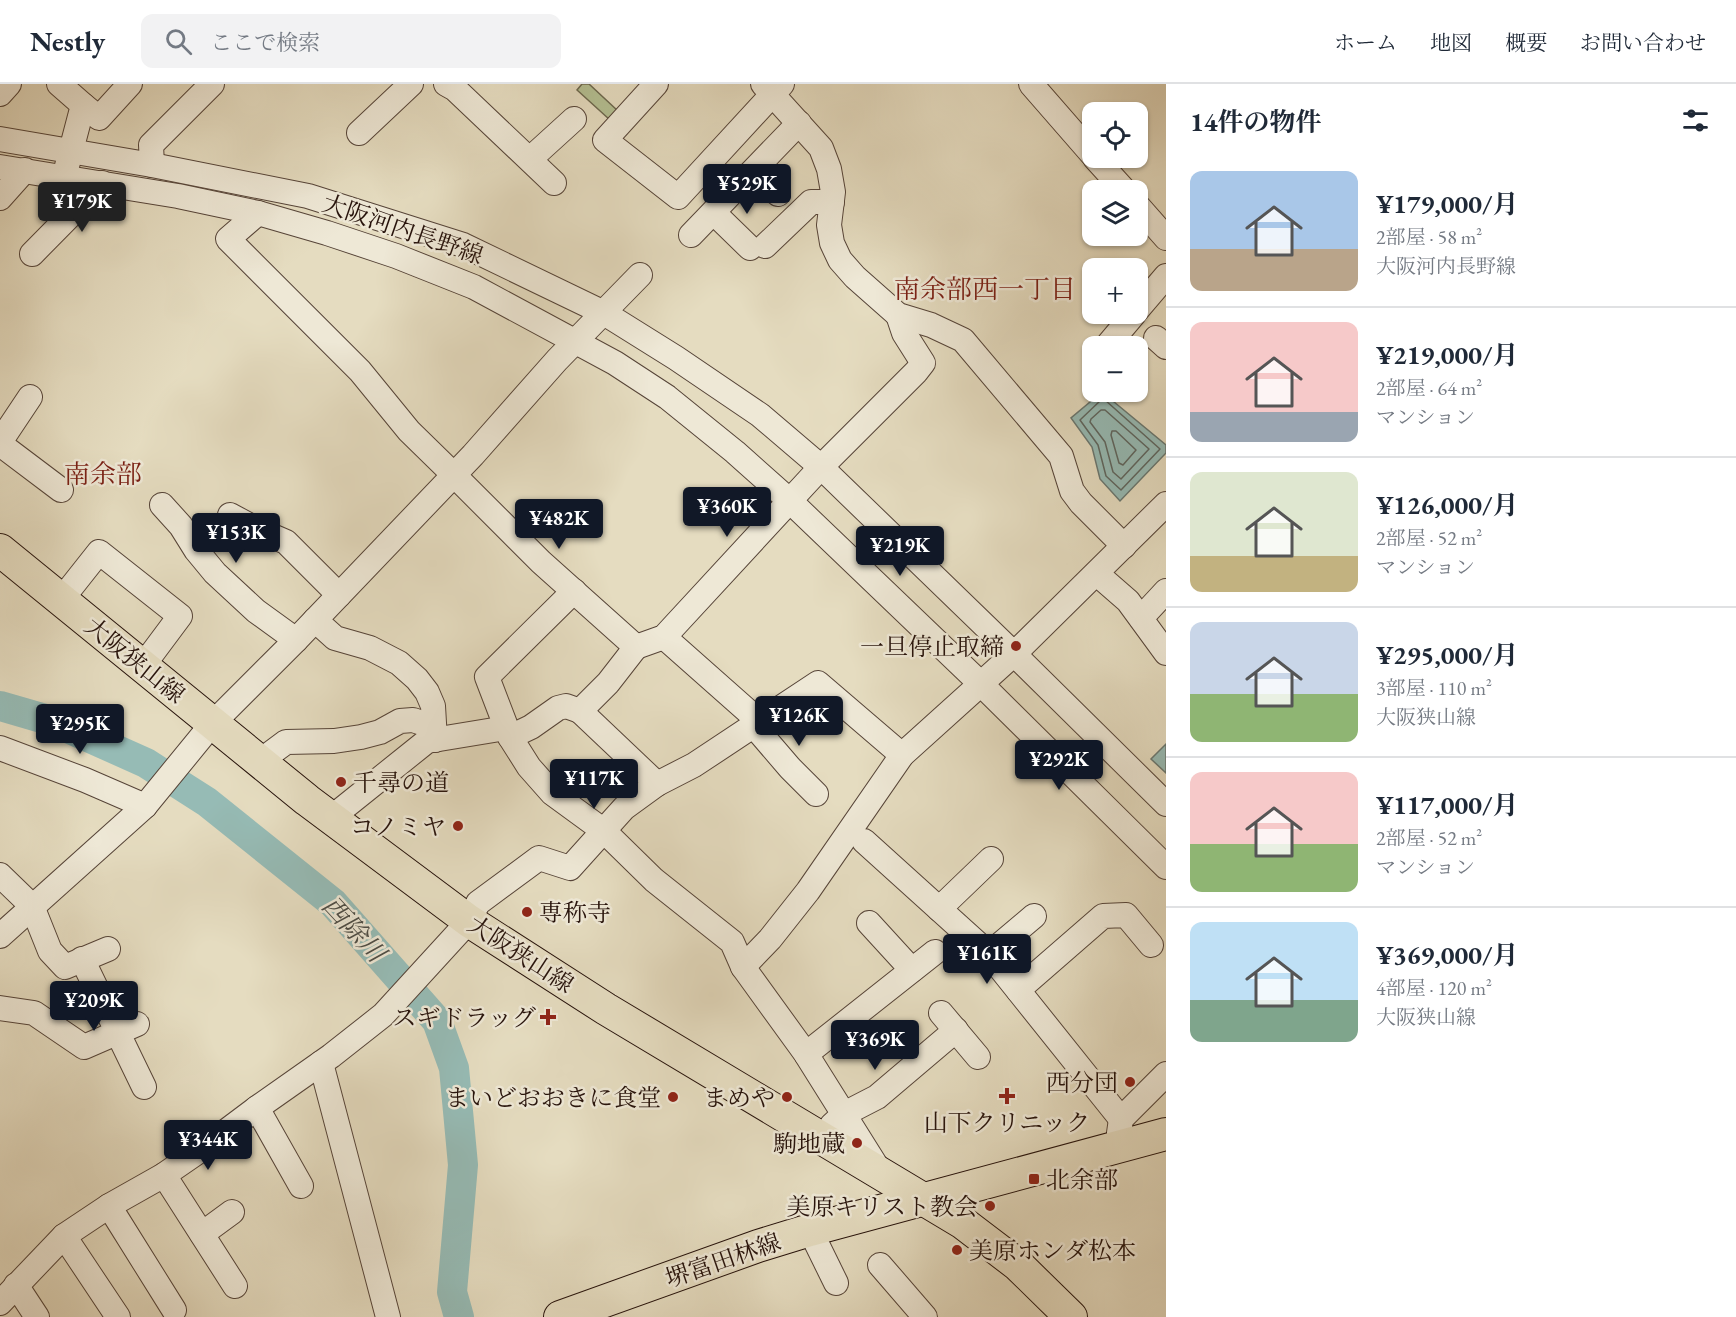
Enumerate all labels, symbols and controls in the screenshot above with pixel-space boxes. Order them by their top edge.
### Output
search box [141,14,561,68]
text: Nestly [30,23,105,59]
icon: search [162,25,195,58]
text: ここで検索 [210,28,320,57]
text: ホーム [1334,29,1397,56]
text: 地図 [1430,29,1472,56]
text: 概要 [1505,29,1547,56]
text: お問い合わせ [1580,29,1706,56]
map controls [1082,102,1148,402]
button: locate [1082,102,1148,168]
icon: filters [1679,104,1712,137]
text: 14件の物件 [1190,105,1322,139]
pin: ¥529K [705,164,789,215]
text: ¥529K [717,170,777,196]
button: layers [1082,180,1148,246]
pin: ¥179K [40,182,124,233]
street label: 大阪河内長野線 [319,187,487,271]
text: ¥179,000/月 [1376,187,1518,221]
text: ¥179K [52,188,112,214]
icon: home [1238,195,1310,267]
text: 2部屋 · 58 m² [1376,224,1482,250]
text: 大阪河内長野線 [1376,253,1516,279]
button: + [1082,258,1148,324]
district label: 南余部西一丁目 [894,272,1076,306]
button: − [1082,336,1148,402]
text: ¥219,000/月 [1376,338,1518,372]
icon: home [1238,346,1310,418]
text: 2部屋 · 64 m² [1376,375,1482,401]
text: マンション [1376,404,1475,430]
district label: 南余部 [64,457,142,491]
pin: ¥360K [685,487,769,538]
text: ¥126,000/月 [1376,488,1518,522]
text: ¥360K [697,493,757,519]
icon: home [1238,496,1310,568]
pin: ¥482K [517,499,601,550]
text: ¥482K [529,505,589,531]
pin: ¥153K [194,513,278,564]
text: ¥153K [206,519,266,545]
text: 2部屋 · 52 m² [1376,525,1482,551]
pin: ¥219K [858,526,942,577]
text: ¥219K [870,532,930,558]
text: マンション [1376,554,1475,580]
street label: 大阪狭山線 [79,610,191,710]
place label: 一旦停止取締 [860,631,1004,662]
text: ¥295,000/月 [1376,638,1518,672]
marker: 一旦停止取締 [1009,639,1023,653]
icon: home [1238,646,1310,718]
text: 3部屋 · 110 m² [1376,675,1492,701]
pin: ¥126K [757,696,841,747]
text: ¥126K [769,702,829,728]
pin: ¥295K [38,704,122,755]
text: 大阪狭山線 [1376,704,1476,730]
text: ¥295K [50,710,110,736]
pin: ¥292K [1017,740,1101,791]
text: ¥292K [1029,746,1089,772]
pin: ¥117K [552,759,636,810]
text: ¥117K [564,765,624,791]
place label: 千尋の道 [353,767,449,798]
marker: 千尋の道 [334,775,348,789]
text: ¥117,000/月 [1376,788,1518,822]
icon: home [1238,796,1310,868]
place label: コノミヤ [350,811,446,842]
marker: コノミヤ [451,819,465,833]
text: 2部屋 · 52 m² [1376,825,1482,851]
text: マンション [1376,854,1475,880]
water label: 西除川 [315,889,395,971]
place label: 専称寺 [539,897,611,928]
marker: 専称寺 [520,905,534,919]
street label: 大阪狭山線 [462,908,580,1000]
pin: ¥161K [945,934,1029,985]
text: ¥369,000/月 [1376,938,1518,972]
text: ¥161K [957,940,1017,966]
icon: home [1238,946,1310,1018]
text: 4部屋 · 120 m² [1376,975,1492,1001]
pin: ¥209K [52,981,136,1032]
text: ¥209K [64,987,124,1013]
place label: スギドラッグ [392,1002,536,1033]
text: 大阪狭山線 [1376,1004,1476,1030]
marker: スギドラッグ [541,1010,555,1024]
pin: ¥369K [833,1020,917,1071]
text: ¥369K [845,1026,905,1052]
place label: 西分団 [1046,1067,1118,1098]
marker: 西分団 [1123,1075,1137,1089]
place label: まいどおおきに食堂 [445,1082,661,1113]
place label: まめや [703,1082,775,1113]
marker: 山下クリニック [998,1087,1016,1105]
marker: まいどおおきに食堂 [666,1090,680,1104]
marker: まめや [780,1090,794,1104]
place label: 山下クリニック [924,1107,1090,1138]
pin: ¥344K [166,1120,250,1171]
text: ¥344K [178,1126,238,1152]
place label: 駒地蔵 [773,1128,845,1159]
marker: 駒地蔵 [850,1136,864,1150]
place label: 北余部 [1046,1164,1118,1195]
marker: 北余部 [1027,1172,1041,1186]
place label: 美原キリスト教会 [786,1191,978,1222]
marker: 美原キリスト教会 [983,1199,997,1213]
street label: 堺富田林線 [661,1226,785,1294]
place label: 美原ホンダ松本 [969,1235,1136,1266]
marker: 美原ホンダ松本 [950,1243,964,1257]

